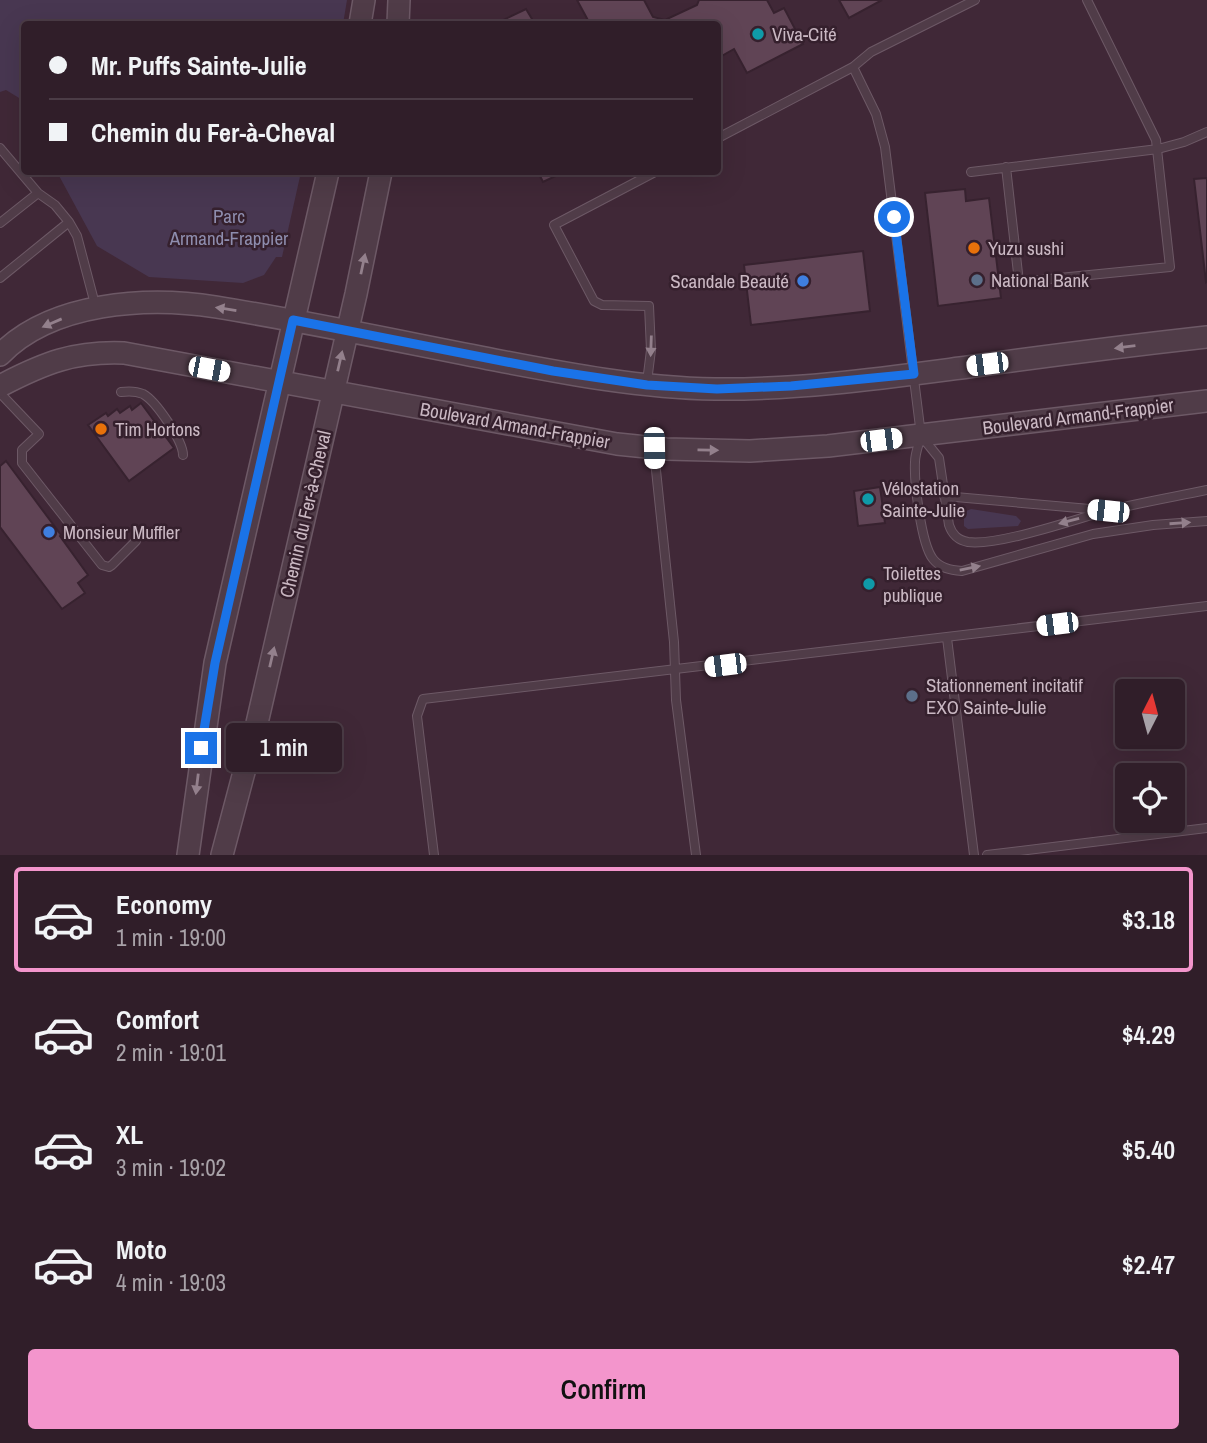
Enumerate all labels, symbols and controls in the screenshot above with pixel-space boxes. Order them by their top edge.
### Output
place label: Viva-Cité [772,21,837,47]
marker: Viva-Cité [750,26,766,42]
text: Mr. Puffs Sainte-Julie [91,48,307,83]
text: Chemin du Fer-à-Cheval [91,115,335,150]
route start [878,201,910,233]
park label: Parc Armand-Frappier [169,203,289,251]
place label: Yuzu sushi [988,235,1064,261]
marker: Yuzu sushi [966,240,982,256]
one-way arrow [357,253,368,275]
place label: National Bank [991,267,1089,293]
place label: Scandale Beauté [670,268,789,294]
marker: National Bank [969,272,985,288]
marker: Scandale Beauté [795,273,811,289]
one-way arrow [215,303,237,314]
one-way arrow [41,318,62,329]
one-way arrow [645,335,656,357]
one-way arrow [1114,341,1136,352]
one-way arrow [335,350,346,372]
car [965,351,1010,377]
car [187,355,232,383]
street label: Boulevard Armand-Frappier [981,391,1176,441]
street label: Boulevard Armand-Frappier [418,396,613,455]
place label: Tim Hortons [115,416,201,442]
marker: Tim Hortons [93,421,109,437]
car [644,427,665,469]
car [859,427,904,453]
street label: Chemin du Fer-à-Cheval [273,428,337,600]
one-way arrow [697,444,719,456]
place label: Vélostation Sainte-Julie [882,475,965,523]
marker: Vélostation Sainte-Julie [860,491,876,507]
car [1087,498,1130,524]
one-way arrow [1058,516,1080,527]
one-way arrow [1169,517,1191,528]
place label: Monsieur Muffler [63,519,180,545]
marker: Monsieur Muffler [41,524,57,540]
place label: Toilettes publique [883,560,943,608]
one-way arrow [959,563,981,574]
marker: Toilettes publique [861,576,877,592]
car [1035,611,1080,637]
one-way arrow [267,646,278,668]
car [703,652,748,678]
place label: Stationnement incitatif EXO Sainte-Julie [926,672,1083,720]
north arrow [1115,679,1185,749]
map controls [1115,679,1185,833]
marker: Stationnement incitatif EXO Sainte-Julie [904,688,920,704]
callout: 1 min [226,724,341,772]
route end [185,732,217,764]
text: 1 min [260,732,308,763]
button: locate [1115,763,1185,833]
one-way arrow [191,773,202,795]
text: Economy [116,887,212,922]
icon: car [32,888,95,951]
text: $3.18 [1122,902,1175,937]
text: 1 min · 19:00 [116,922,226,953]
text: Comfort [116,1002,199,1037]
icon: car [32,1003,95,1066]
text: $4.29 [1122,1017,1175,1052]
text: 2 min · 19:01 [116,1037,226,1068]
text: XL [116,1117,143,1152]
icon: car [32,1118,95,1181]
text: $5.40 [1122,1132,1175,1167]
text: 3 min · 19:02 [116,1152,226,1183]
text: Moto [116,1232,167,1267]
icon: car [32,1233,95,1296]
text: $2.47 [1122,1247,1175,1282]
text: 4 min · 19:03 [116,1267,226,1298]
button: Confirm [28,1349,1179,1429]

